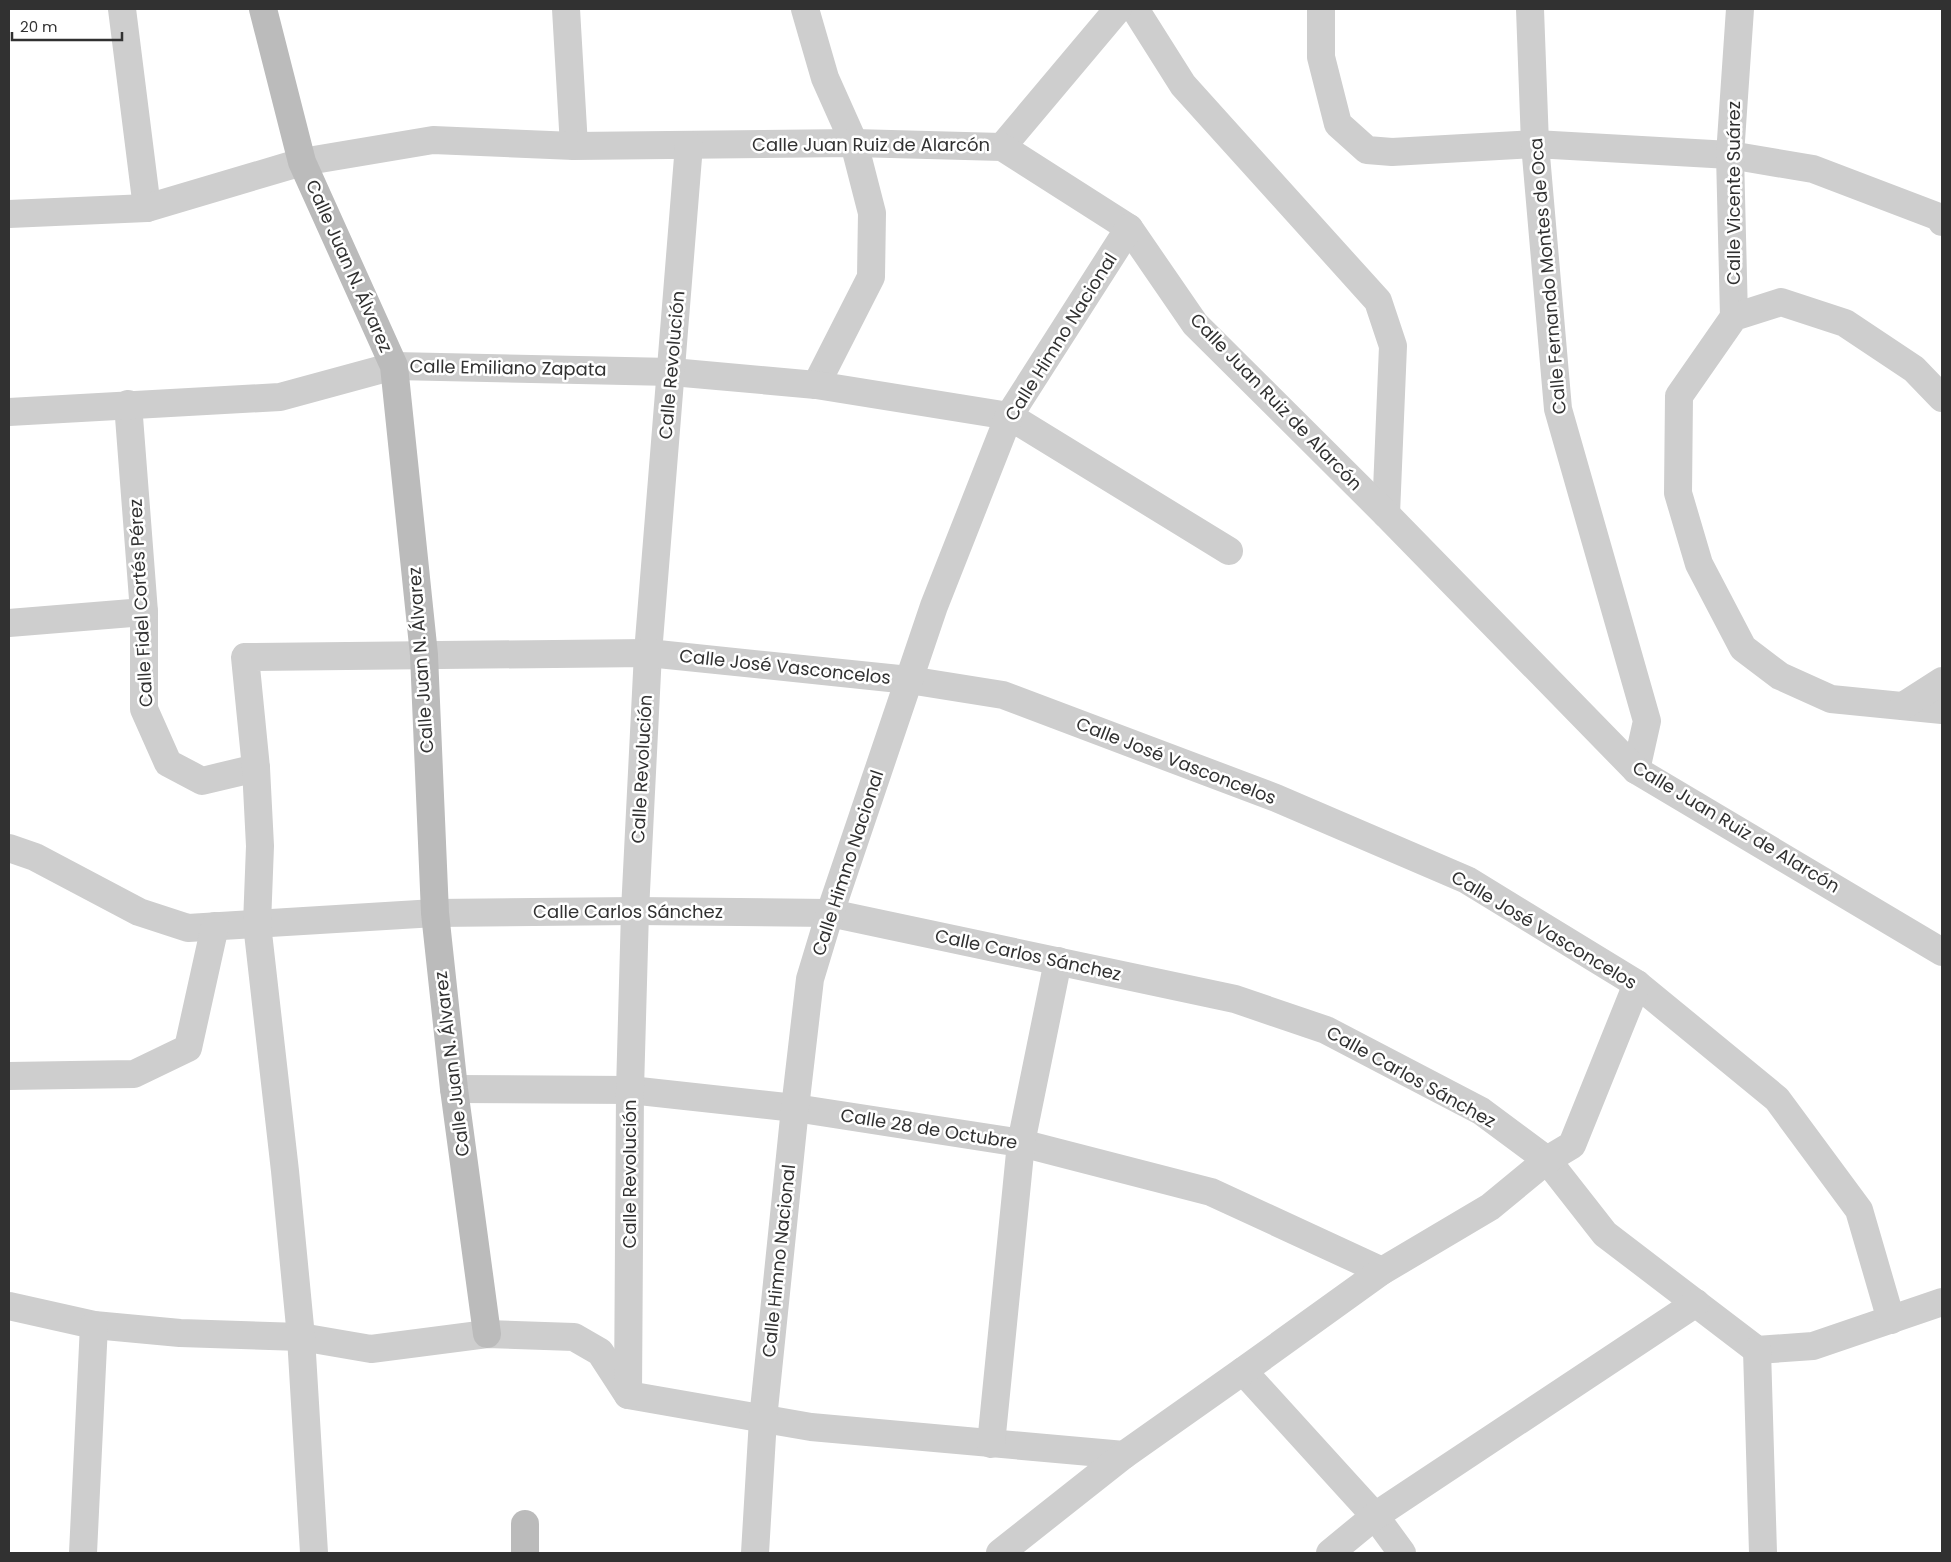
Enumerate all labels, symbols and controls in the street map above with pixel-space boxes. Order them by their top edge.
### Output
scale bar [12,10,122,42]
text: 20 m [20,16,58,37]
street label: Calle Vicente Suárez [1721,101,1746,285]
street label: Calle Juan Ruiz de Alarcón [752,132,990,157]
street label: Calle Fernando Montes de Oca [1523,137,1572,415]
street label: Calle Juan N. Álvarez [300,175,399,356]
street label: Calle Himno Nacional [999,248,1123,426]
street label: Calle Revolución [653,290,690,440]
street label: Calle Juan Ruiz de Alarcón [1185,307,1368,496]
street label: Calle Emiliano Zapata [409,353,607,382]
street label: Calle Fidel Cortés Pérez [123,498,158,708]
street label: Calle Juan N. Álvarez [402,566,439,754]
street label: Calle José Vasconcelos [678,643,892,690]
street label: Calle Revolución [625,694,658,844]
street label: Calle José Vasconcelos [1073,711,1280,810]
street label: Calle Juan Ruiz de Alarcón [1628,755,1845,899]
street label: Calle Himno Nacional [806,767,889,959]
street label: Calle José Vasconcelos [1447,864,1642,995]
street label: Calle Carlos Sánchez [533,899,723,924]
street label: Calle Carlos Sánchez [933,923,1124,986]
street label: Calle Juan N. Álvarez [428,970,475,1158]
street label: Calle Carlos Sánchez [1322,1020,1500,1134]
street label: Calle Revolución [617,1100,642,1248]
street label: Calle 28 de Octubre [839,1102,1019,1155]
street label: Calle Himno Nacional [756,1163,801,1359]

